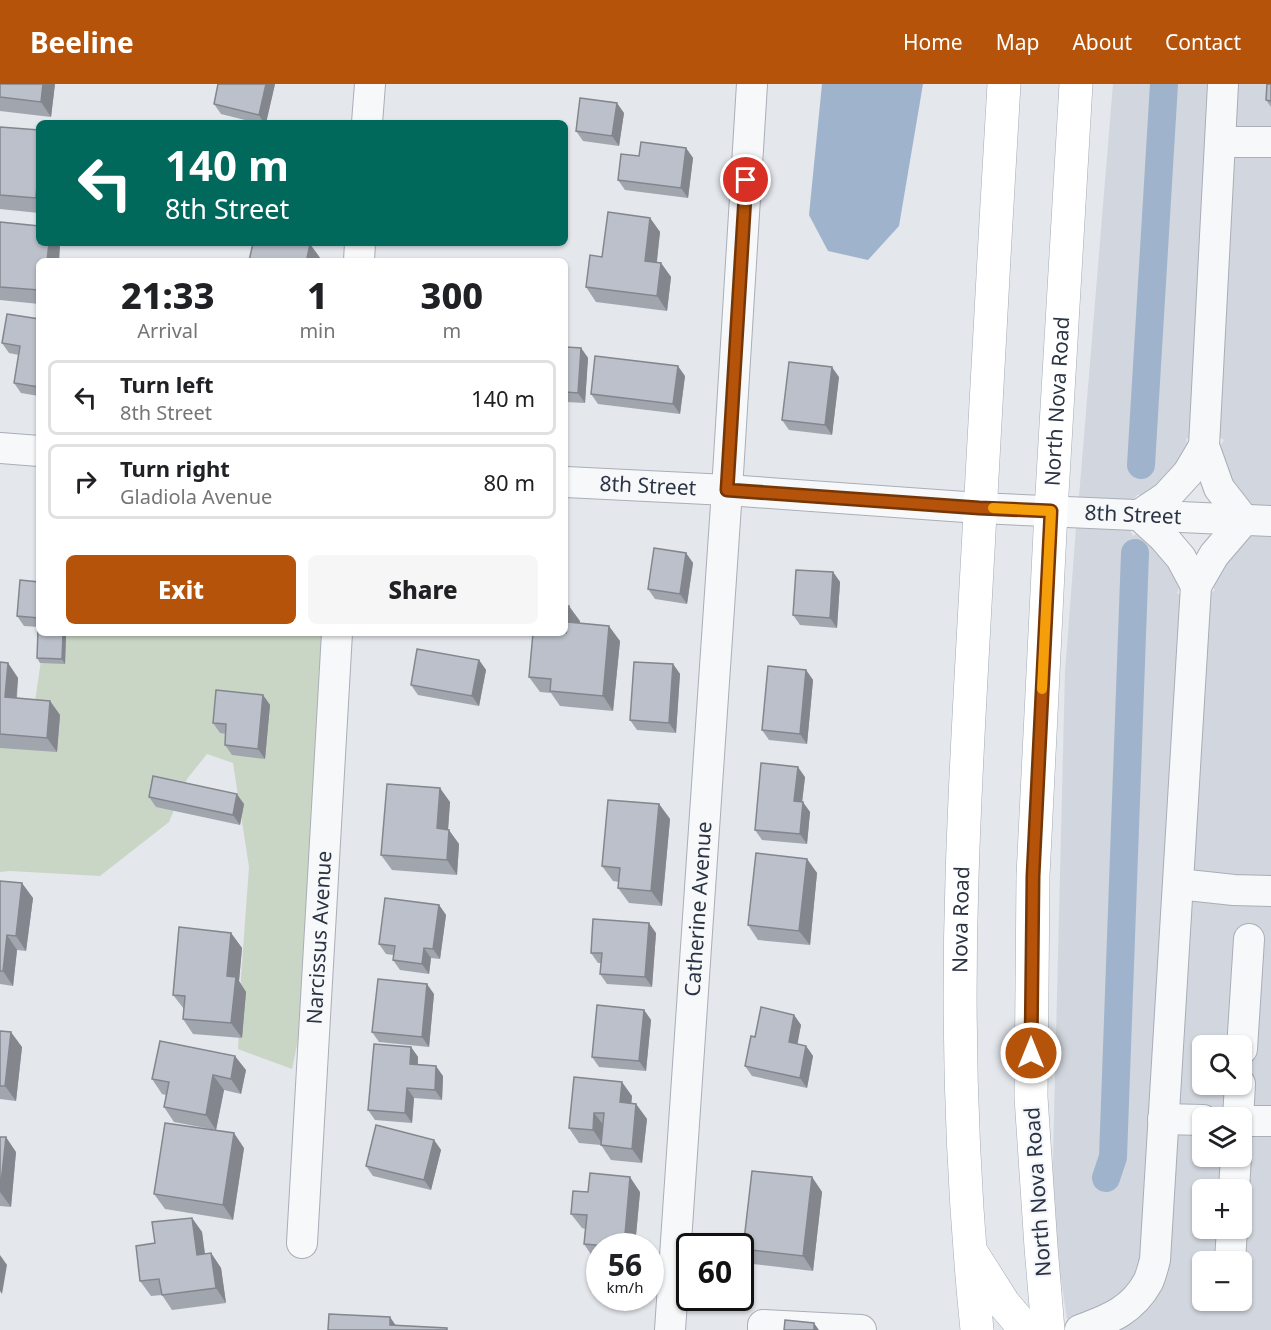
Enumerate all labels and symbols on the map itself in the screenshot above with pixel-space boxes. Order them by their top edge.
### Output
pin [720,154,771,205]
street label: North Nova Road [1037,315,1075,487]
street label: 8th Street [599,469,697,501]
street label: 8th Street [1084,498,1182,530]
street label: Catherine Avenue [678,820,717,997]
street label: Narcissus Avenue [300,850,337,1025]
street label: Nova Road [945,866,975,973]
position arrow [999,1021,1063,1085]
street label: North Nova Road [1017,1106,1057,1278]
speed limit sign: 60 [676,1233,754,1311]

